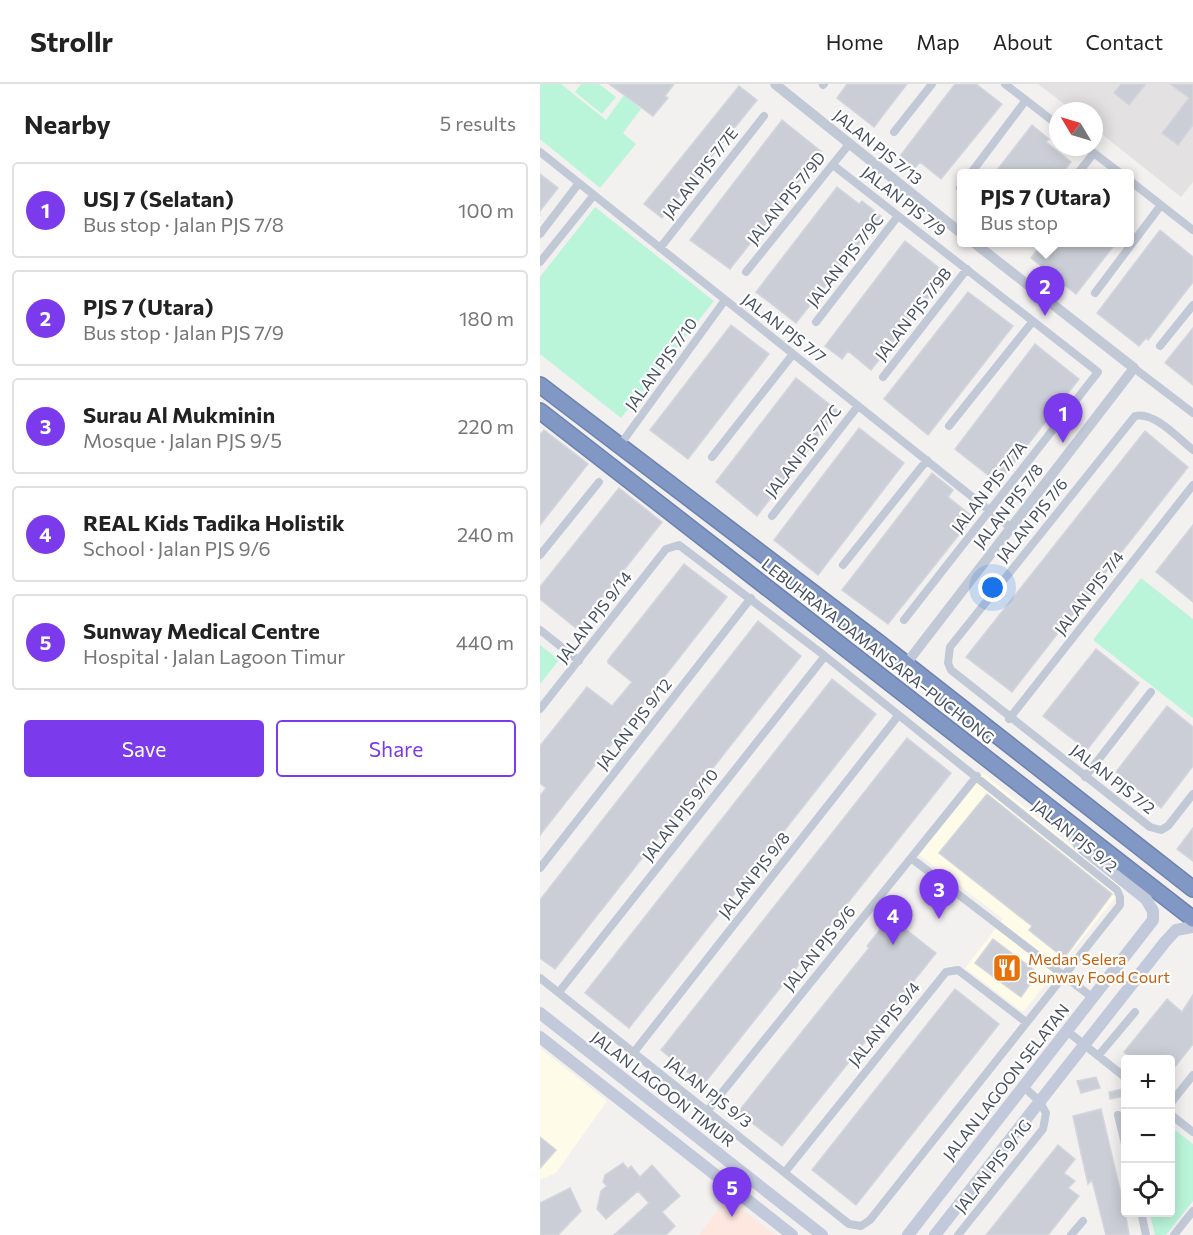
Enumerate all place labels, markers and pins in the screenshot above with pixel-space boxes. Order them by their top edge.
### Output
pin: 2 [1026,266,1064,316]
pin: 1 [1044,394,1082,443]
pin: 3 [920,870,958,919]
pin: 4 [874,896,912,945]
place label: Medan Selera Sunway Food Court [1028,949,1171,986]
restaurant icon: Medan Selera Sunway Food Court [991,952,1023,984]
pin: 5 [712,1168,752,1217]

